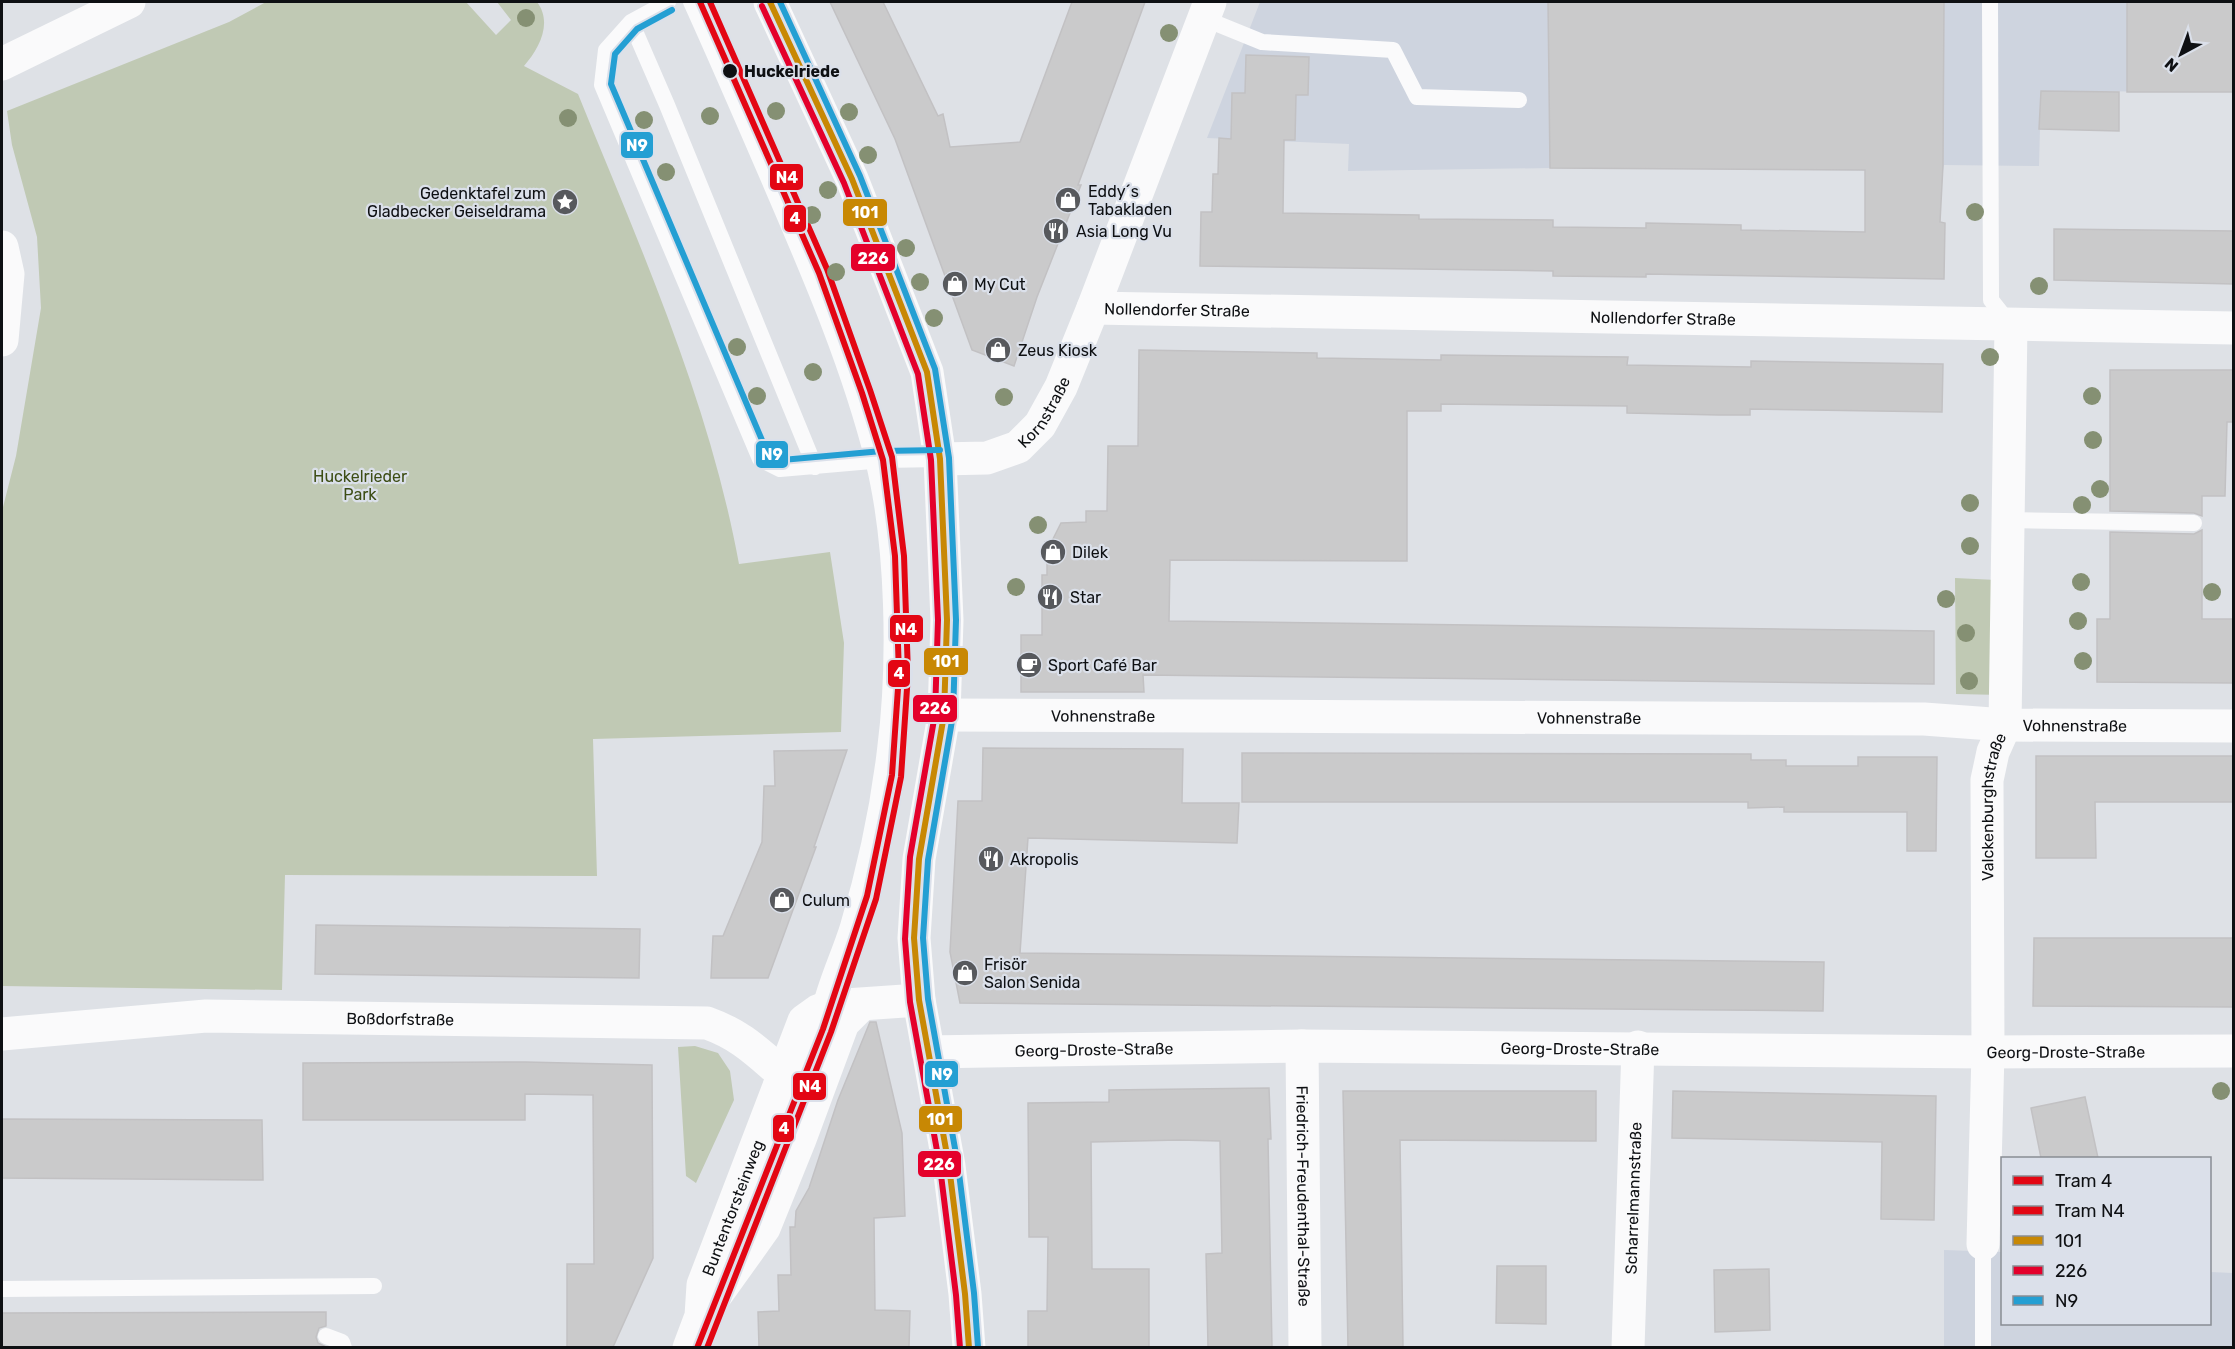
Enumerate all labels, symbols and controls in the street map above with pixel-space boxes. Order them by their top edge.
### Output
north arrow [2151,24,2211,84]
text: N [2161,54,2182,76]
marker: Huckelriede [721,62,739,80]
place label: Huckelriede [744,62,840,81]
line badge: N9 [620,131,654,159]
text: N9 [626,136,648,155]
line badge: N4 [769,163,804,191]
text: N4 [776,168,798,187]
place label: Eddy´s Tabakladen [1088,182,1172,219]
place label: Gedenktafel zum Gladbecker Geiseldrama [367,184,546,221]
shop icon: Eddy´s Tabakladen [1053,185,1083,215]
place icon: Gedenktafel zum Gladbecker Geiseldrama [550,187,580,217]
line badge: 101 [842,198,888,227]
text: 101 [852,203,878,222]
line badge: 4 [783,204,807,233]
text: 4 [790,209,801,228]
restaurant icon: Asia Long Vu [1041,216,1071,246]
place label: Asia Long Vu [1076,222,1172,241]
line badge: 226 [850,243,896,272]
text: 226 [857,249,889,268]
shop icon: My Cut [940,269,970,299]
place label: My Cut [974,275,1026,294]
street label: Nollendorfer Straße [1104,299,1250,321]
street label: Nollendorfer Straße [1590,308,1736,329]
shop icon: Zeus Kiosk [983,335,1013,365]
place label: Zeus Kiosk [1018,341,1098,360]
street label: Kornstraße [1014,374,1074,452]
line badge: N9 [755,440,789,469]
text: N9 [761,445,783,464]
park label: Huckelrieder Park [313,467,407,504]
shop icon: Dilek [1038,537,1068,567]
place label: Dilek [1072,543,1109,562]
restaurant icon: Star [1035,582,1065,612]
place label: Star [1070,588,1101,607]
line badge: N4 [889,614,924,643]
text: N4 [895,620,917,639]
line badge: 101 [923,647,969,676]
cafe icon: Sport Café Bar [1014,650,1044,680]
text: 101 [933,652,959,671]
place label: Sport Café Bar [1048,656,1157,675]
line badge: 4 [887,659,911,688]
text: 4 [894,664,905,683]
line badge: 226 [912,694,958,723]
text: 226 [919,699,951,718]
street label: Vohnenstraße [1051,706,1155,726]
street label: Vohnenstraße [1537,708,1641,728]
street label: Vohnenstraße [2022,716,2127,736]
street label: Valckenburghstraße [1978,730,2010,881]
restaurant icon: Akropolis [976,844,1006,874]
place label: Akropolis [1010,850,1079,869]
shop icon: Culum [767,885,797,915]
place label: Culum [802,891,850,910]
place label: Frisör Salon Senida [984,955,1080,992]
shop icon: Frisör Salon Senida [950,958,980,988]
street label: Boßdorfstraße [346,1009,454,1029]
street label: Georg-Droste-Straße [1015,1039,1173,1061]
street label: Georg-Droste-Straße [1501,1039,1659,1059]
street label: Georg-Droste-Straße [1987,1042,2145,1062]
line badge: N9 [924,1060,959,1088]
text: N9 [931,1065,953,1084]
line badge: N4 [792,1072,827,1101]
text: N4 [799,1077,821,1096]
street label: Friedrich-Freudenthal-Straße [1292,1085,1314,1307]
line badge: 101 [918,1105,963,1133]
text: 101 [927,1110,953,1129]
line badge: 4 [772,1114,795,1143]
text: 4 [779,1119,790,1138]
street label: Scharrelmannstraße [1621,1122,1646,1275]
street label: Buntentorsteinweg [698,1137,768,1279]
line badge: 226 [917,1150,962,1178]
text: 226 [923,1155,955,1174]
legend [2001,1157,2211,1325]
text: Tram 4 [2055,1170,2112,1192]
text: Tram N4 [2055,1200,2125,1222]
text: 101 [2055,1230,2082,1252]
text: 226 [2055,1260,2087,1282]
text: N9 [2055,1290,2078,1312]

